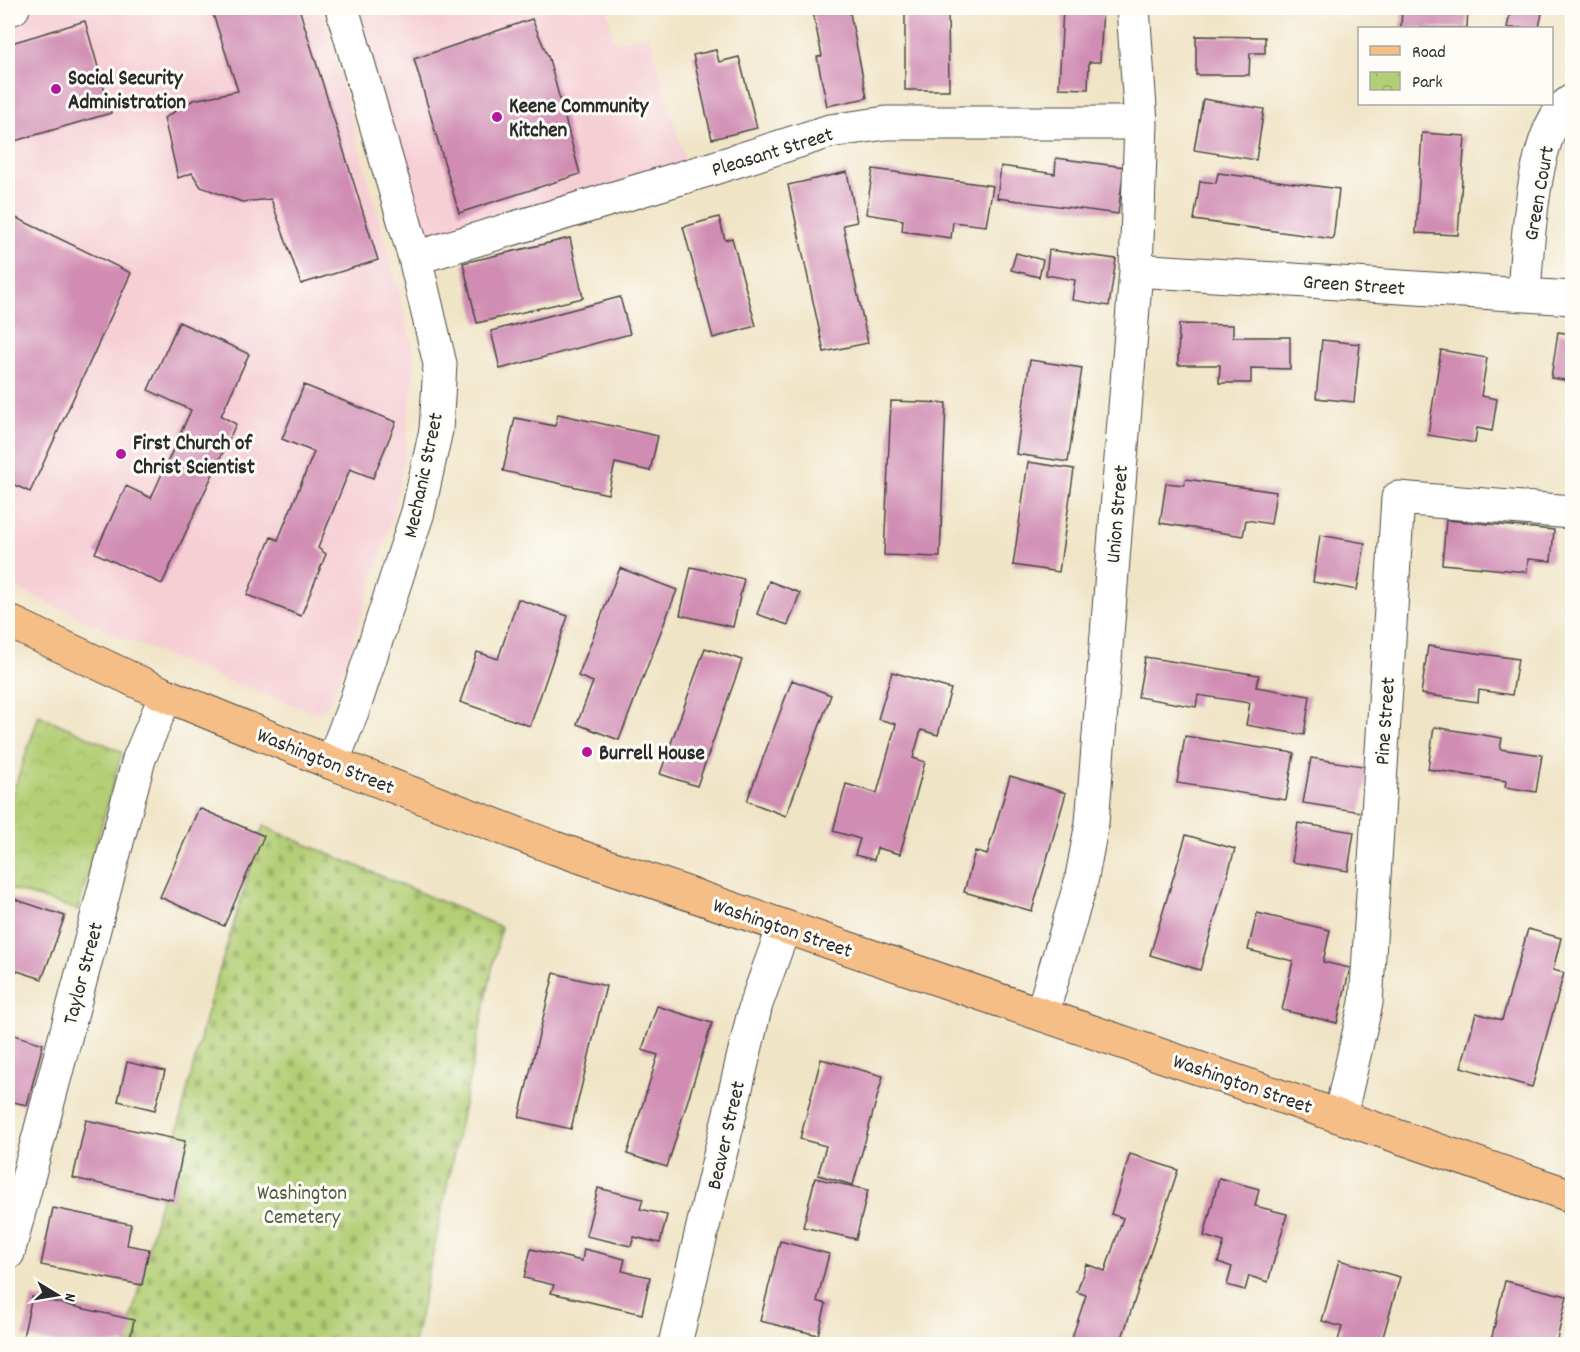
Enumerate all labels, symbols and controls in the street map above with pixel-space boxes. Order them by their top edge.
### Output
legend [1358,27,1553,105]
text: Road [1412,41,1446,66]
place label: Social Security Administration [68,65,186,119]
text: Park [1412,71,1443,96]
marker: Social Security Administration [49,82,63,96]
place label: Keene Community Kitchen [509,93,650,147]
marker: Keene Community Kitchen [490,110,504,124]
street label: Pleasant Street [708,121,838,187]
street label: Green Court [1518,144,1564,243]
street label: Green Street [1302,268,1406,306]
street label: Mechanic Street [397,410,453,541]
place label: First Church of Christ Scientist [133,430,255,484]
marker: First Church of Christ Scientist [114,447,128,461]
street label: Union Street [1100,464,1138,565]
street label: Pine Street [1369,676,1405,766]
street label: Washington Street [252,722,398,804]
place label: Burrell House [599,740,705,770]
marker: Burrell House [580,745,594,759]
street label: Washington Street [708,892,856,968]
street label: Taylor Street [57,919,113,1028]
street label: Washington Street [1168,1048,1316,1124]
street label: Beaver Street [701,1078,755,1193]
park label: Washington Cemetery [257,1180,347,1234]
north arrow [27,1265,87,1325]
text: N [57,1291,81,1304]

